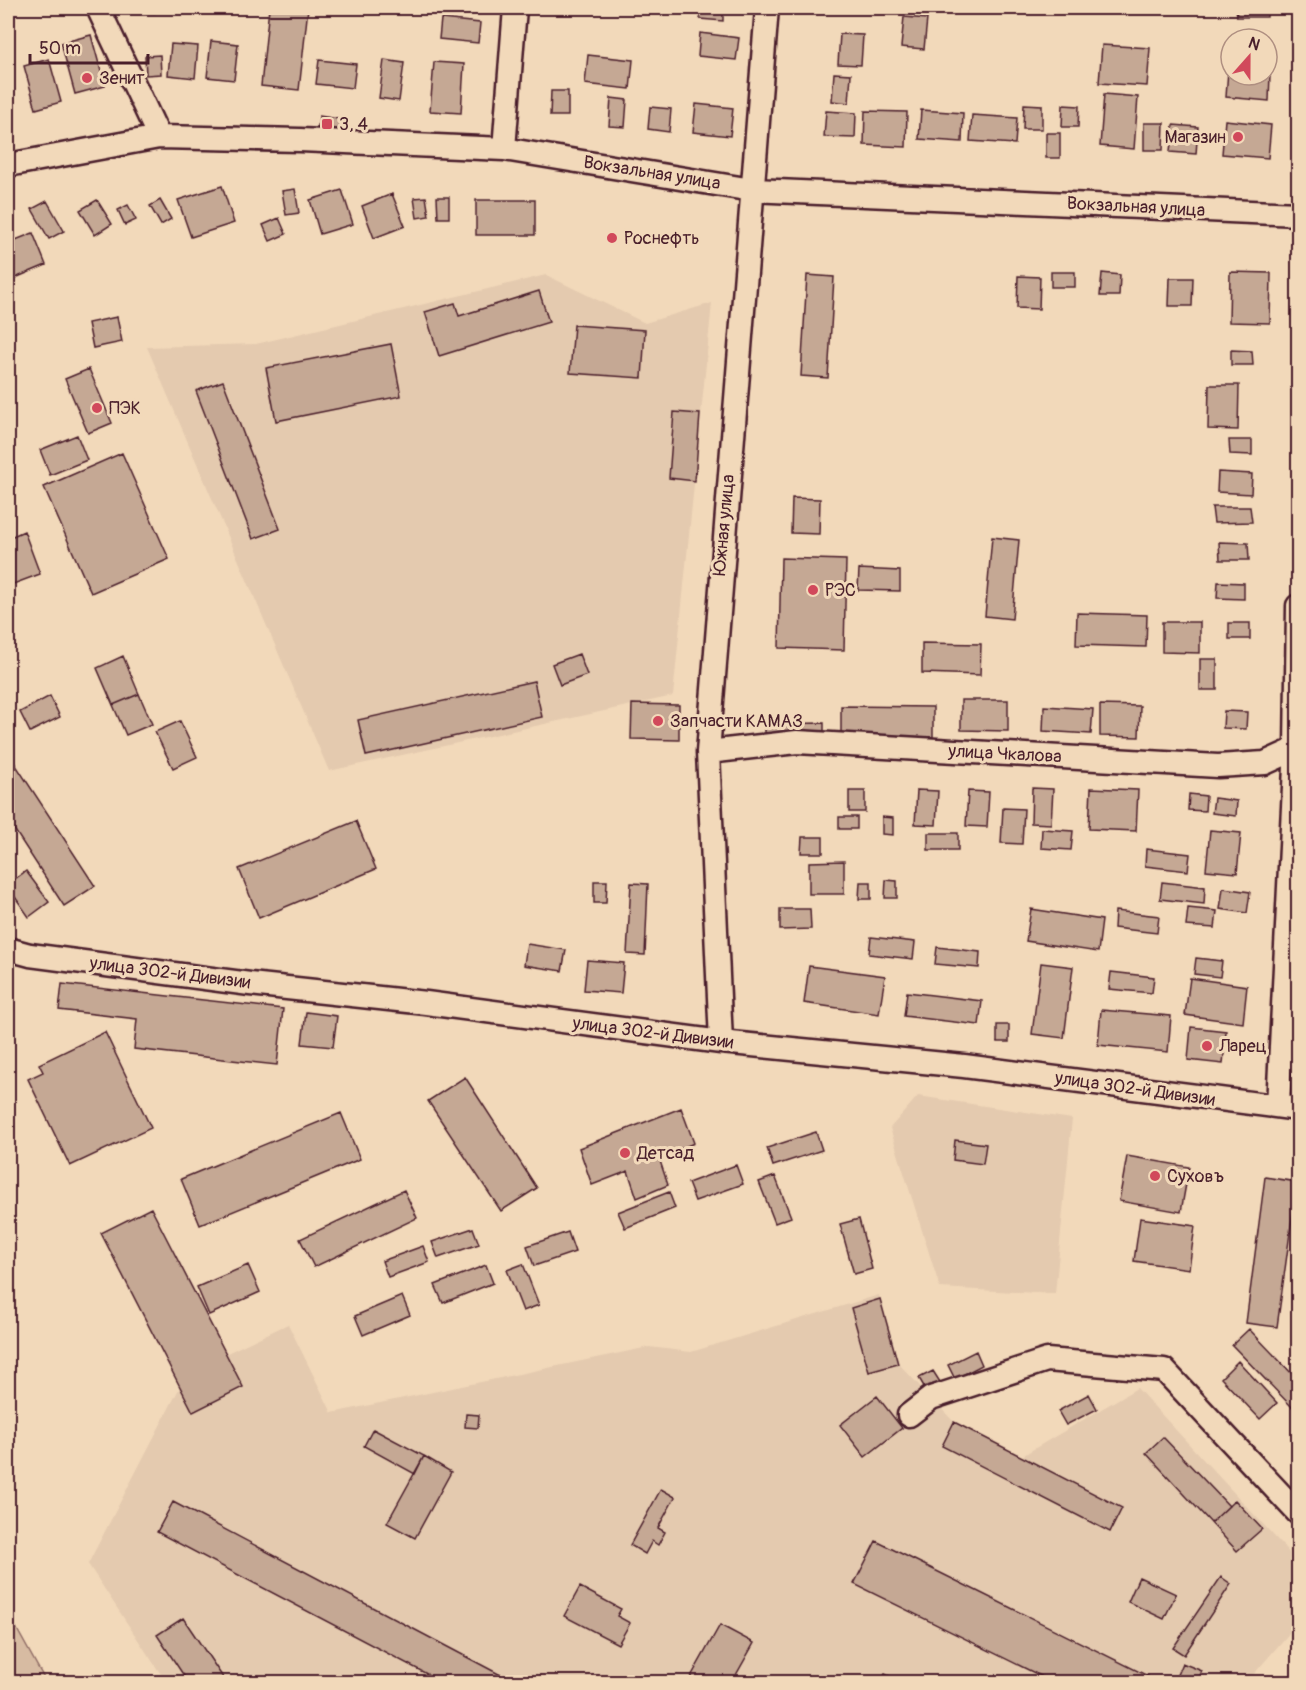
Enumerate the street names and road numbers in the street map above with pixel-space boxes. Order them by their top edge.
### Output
street label: Вокзальная улица [582,151,722,195]
street label: Вокзальная улица [1066,192,1206,222]
street label: Южная улица [708,473,740,577]
street label: улица Чкалова [947,739,1062,768]
street label: улица 302-й Дивизии [87,952,252,994]
street label: улица 302-й Дивизии [570,1012,735,1054]
street label: улица 302-й Дивизии [1052,1066,1217,1112]

